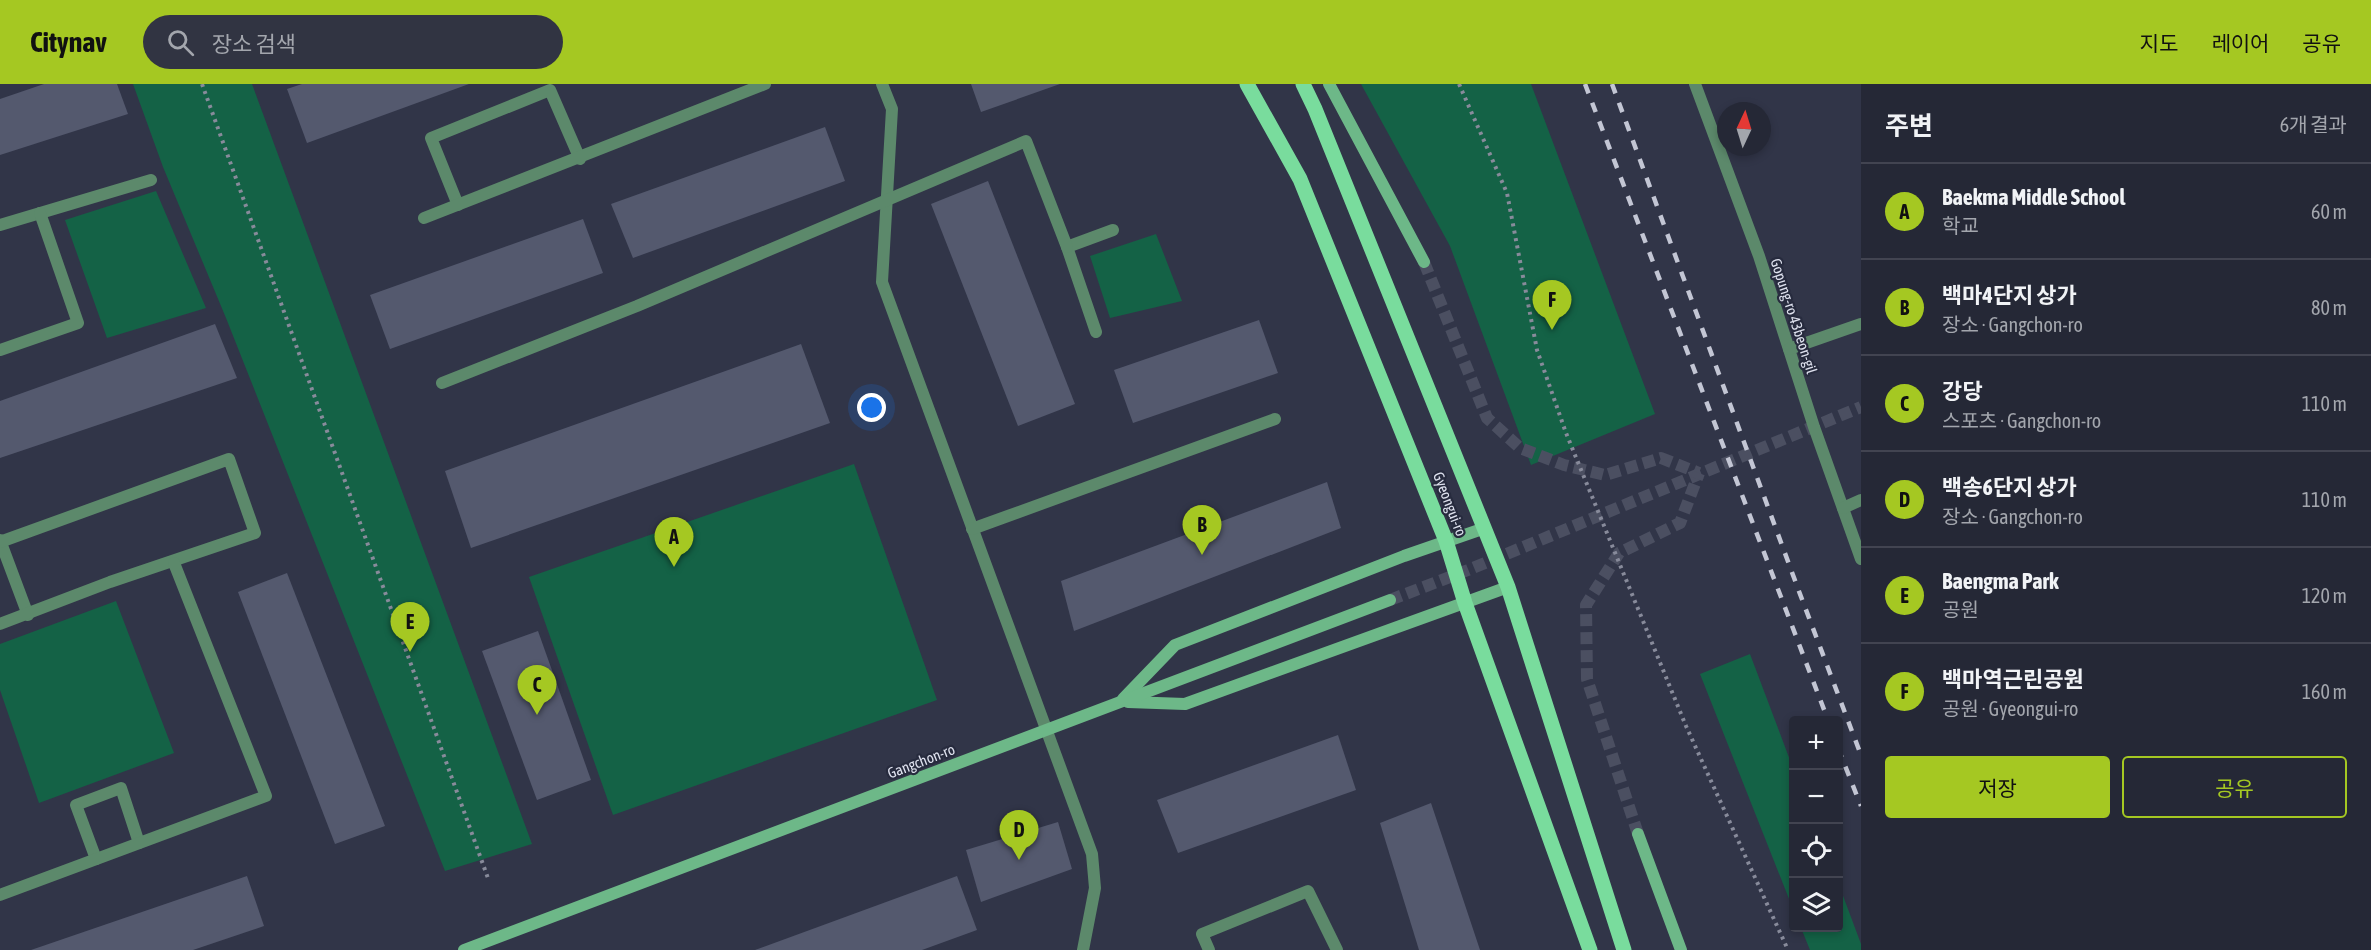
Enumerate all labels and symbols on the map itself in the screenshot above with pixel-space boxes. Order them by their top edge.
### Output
north arrow [1717,102,1771,156]
street label: Gopung-ro 43beon-gil [1767,256,1821,376]
pin: F [1532,280,1572,330]
your location [857,393,886,422]
street label: Gyeongui-ro [1430,469,1470,539]
pin: B [1182,506,1222,555]
pin: A [654,518,694,567]
pin: E [390,602,430,652]
pin: C [518,666,556,715]
street label: Gangchon-ro [885,740,957,782]
pin: D [1000,810,1038,860]

